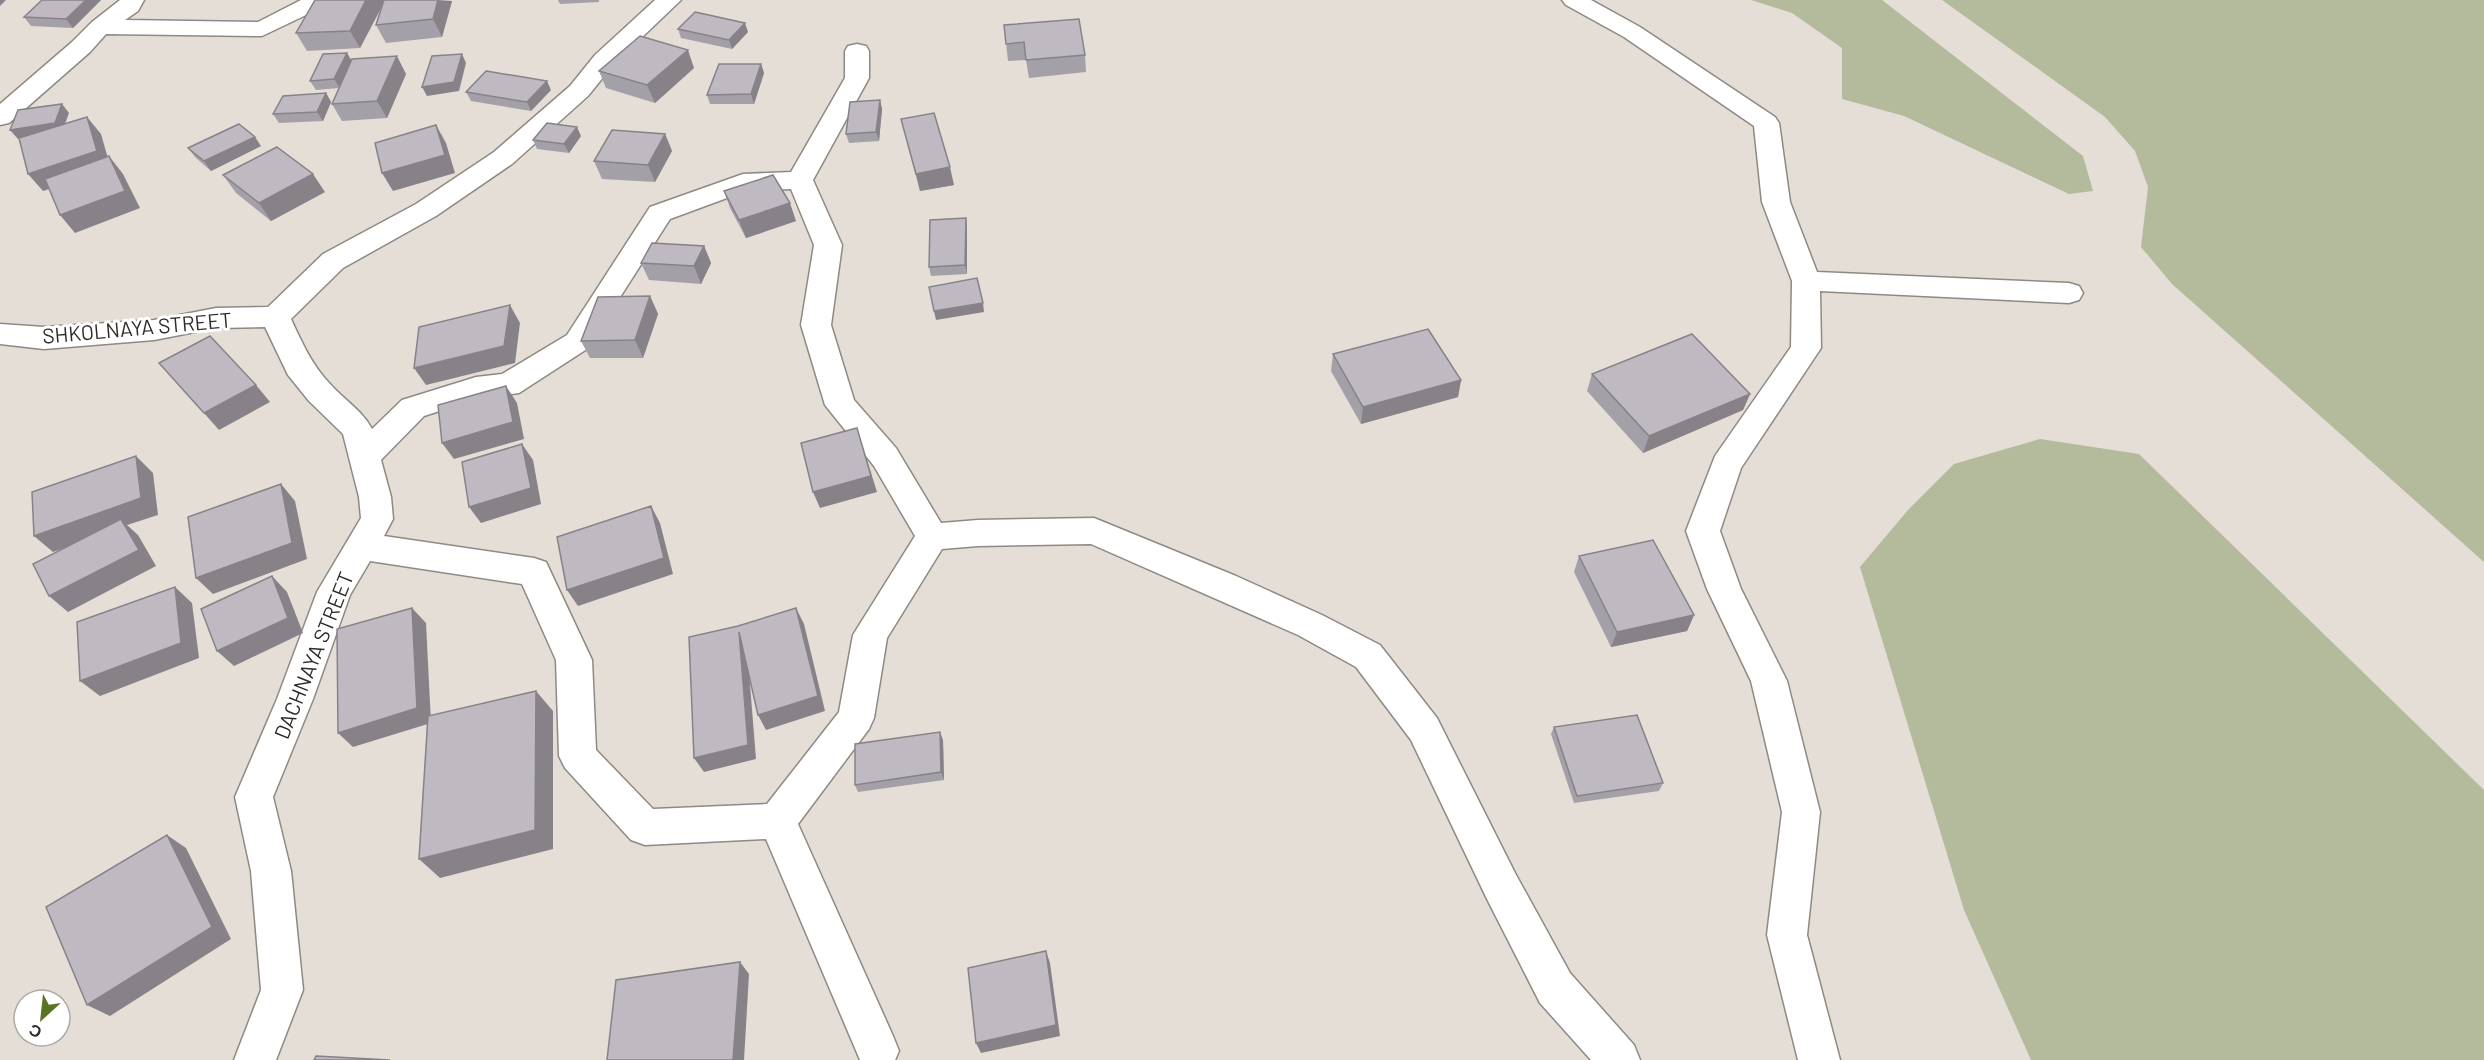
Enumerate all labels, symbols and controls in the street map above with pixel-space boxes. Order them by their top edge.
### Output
street label: SHKOLNAYA STREET [41,306,233,348]
street label: DACHNAYA STREET [268,568,358,742]
north arrow [12,988,72,1048]
text: С [25,1021,44,1043]

